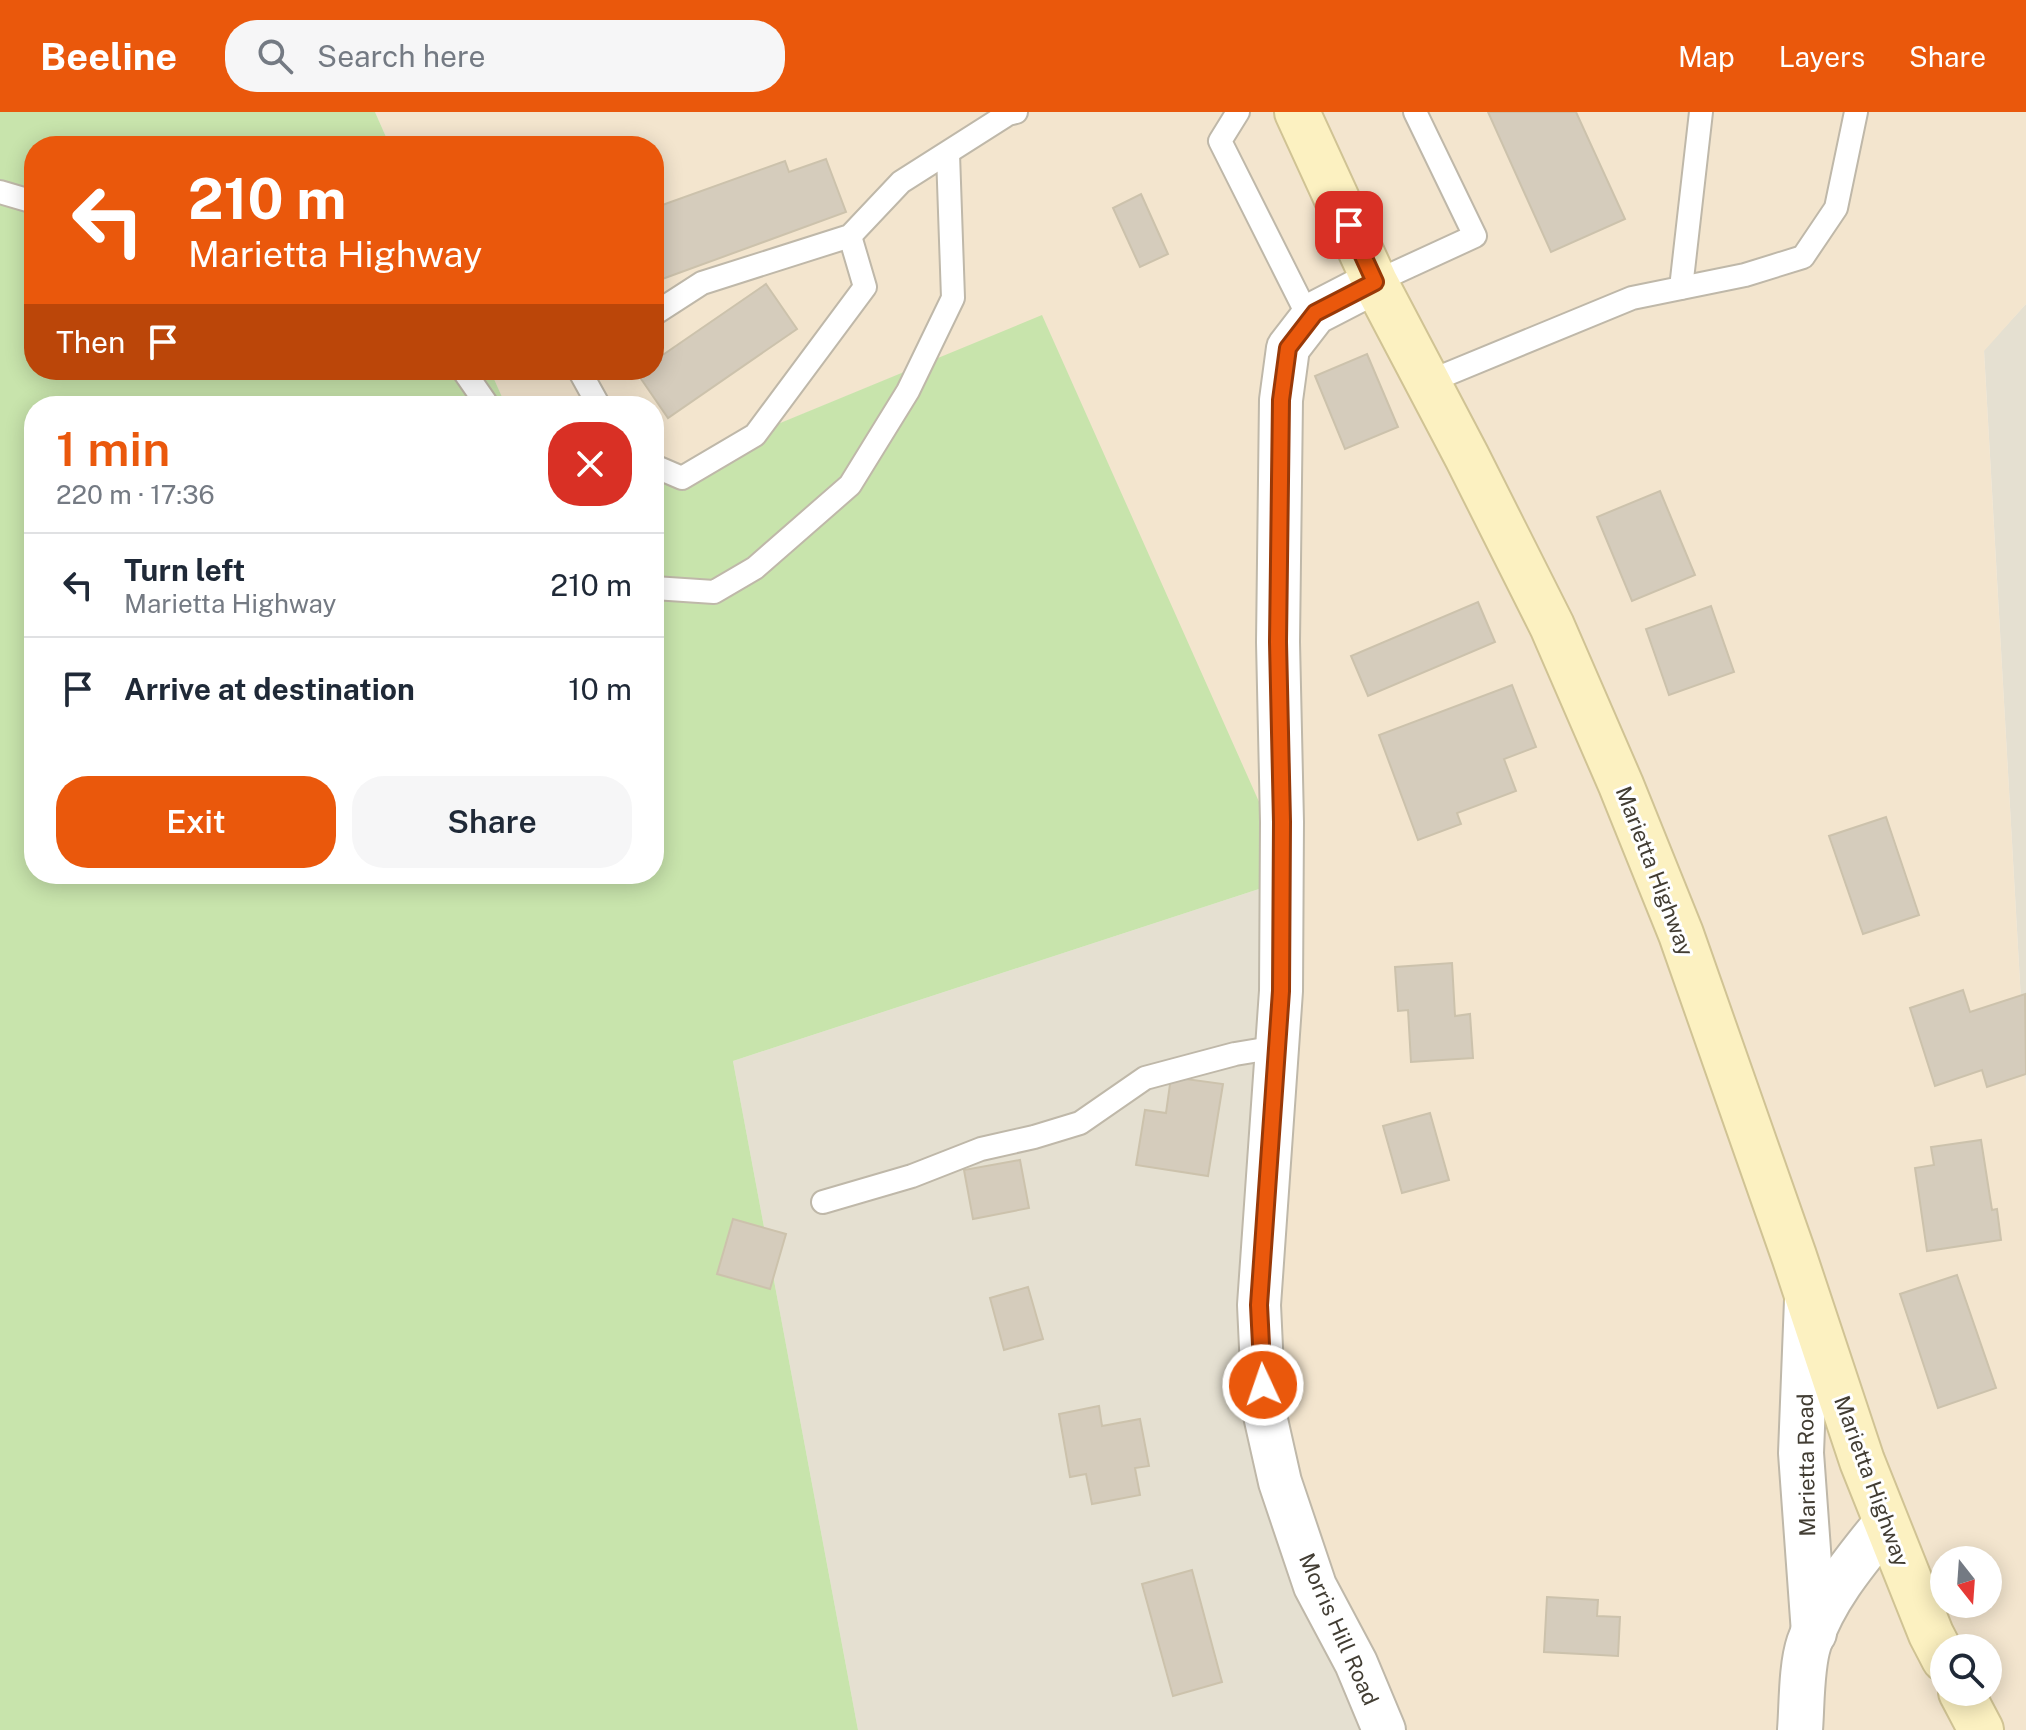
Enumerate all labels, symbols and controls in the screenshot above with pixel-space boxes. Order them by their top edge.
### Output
search box [225,20,785,92]
text: Beeline [40,34,177,79]
icon: search [253,34,297,78]
text: Search here [317,38,486,74]
text: Map [1678,40,1735,73]
text: Layers [1779,40,1865,73]
text: Share [1909,40,1986,73]
text: 210 m [188,166,346,232]
icon: left [56,168,160,272]
pin [1315,191,1383,259]
icon: arrive [1327,203,1371,247]
text: Marietta Highway [188,233,482,275]
icon: arrive [141,320,185,364]
text: Then [56,324,125,360]
text: 1 min [56,420,170,477]
button: close [548,422,632,506]
text: 220 m · 17:36 [56,479,215,510]
text: Turn left [124,552,245,588]
icon: left [56,563,100,607]
text: 210 m [550,567,632,603]
text: Marietta Highway [124,588,336,619]
icon: arrive [56,667,100,711]
text: Arrive at destination [124,671,415,707]
text: 10 m [568,671,632,707]
button: Exit [56,776,336,868]
button: Share [352,776,632,868]
street label: Marietta Highway [1611,782,1699,960]
position arrow [1221,1343,1305,1427]
street label: Marietta Highway [1829,1392,1915,1570]
street label: Marietta Road [1792,1393,1820,1537]
north arrow [1930,1546,2002,1618]
map controls [1930,1546,2002,1706]
street label: Morris Hill Road [1294,1549,1384,1709]
button: search [1930,1634,2002,1706]

